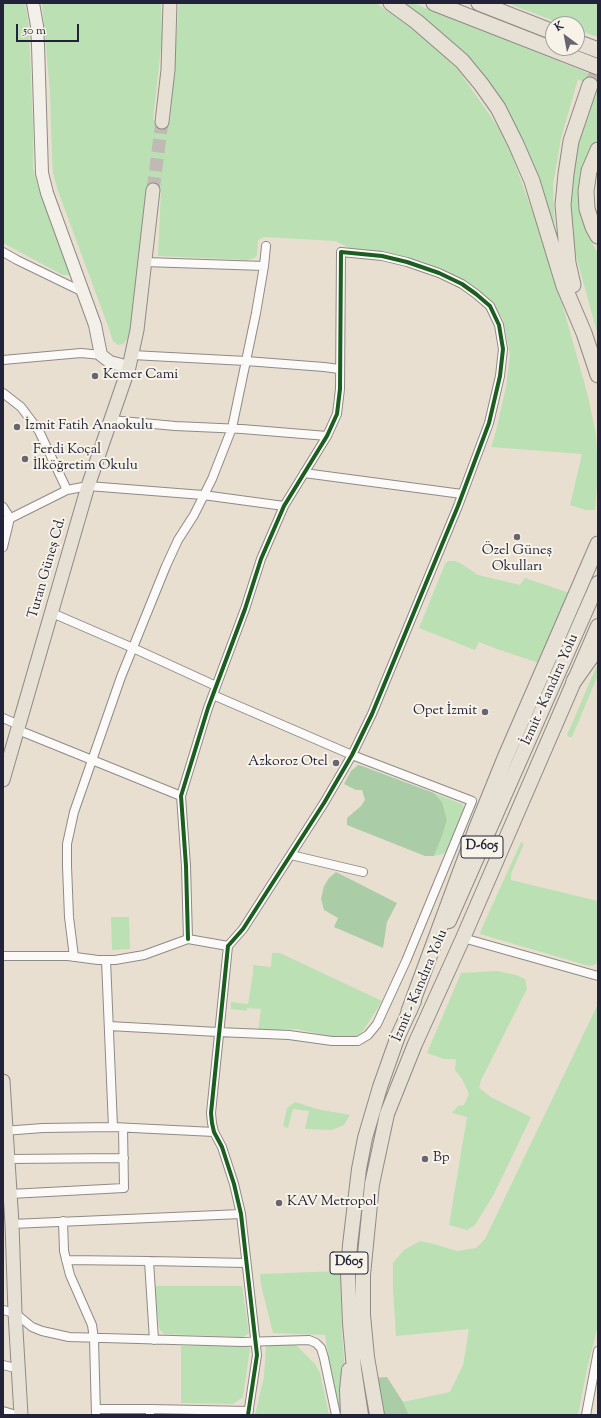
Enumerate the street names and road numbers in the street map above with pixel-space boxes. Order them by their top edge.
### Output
street label: Turan Güneş Cd. [26,515,70,621]
street label: İzmit - Kandıra Yolu [519,632,583,748]
road number: D-605 [461,836,503,858]
street label: İzmit - Kandıra Yolu [390,927,452,1045]
road number: D605 [330,1252,368,1274]

